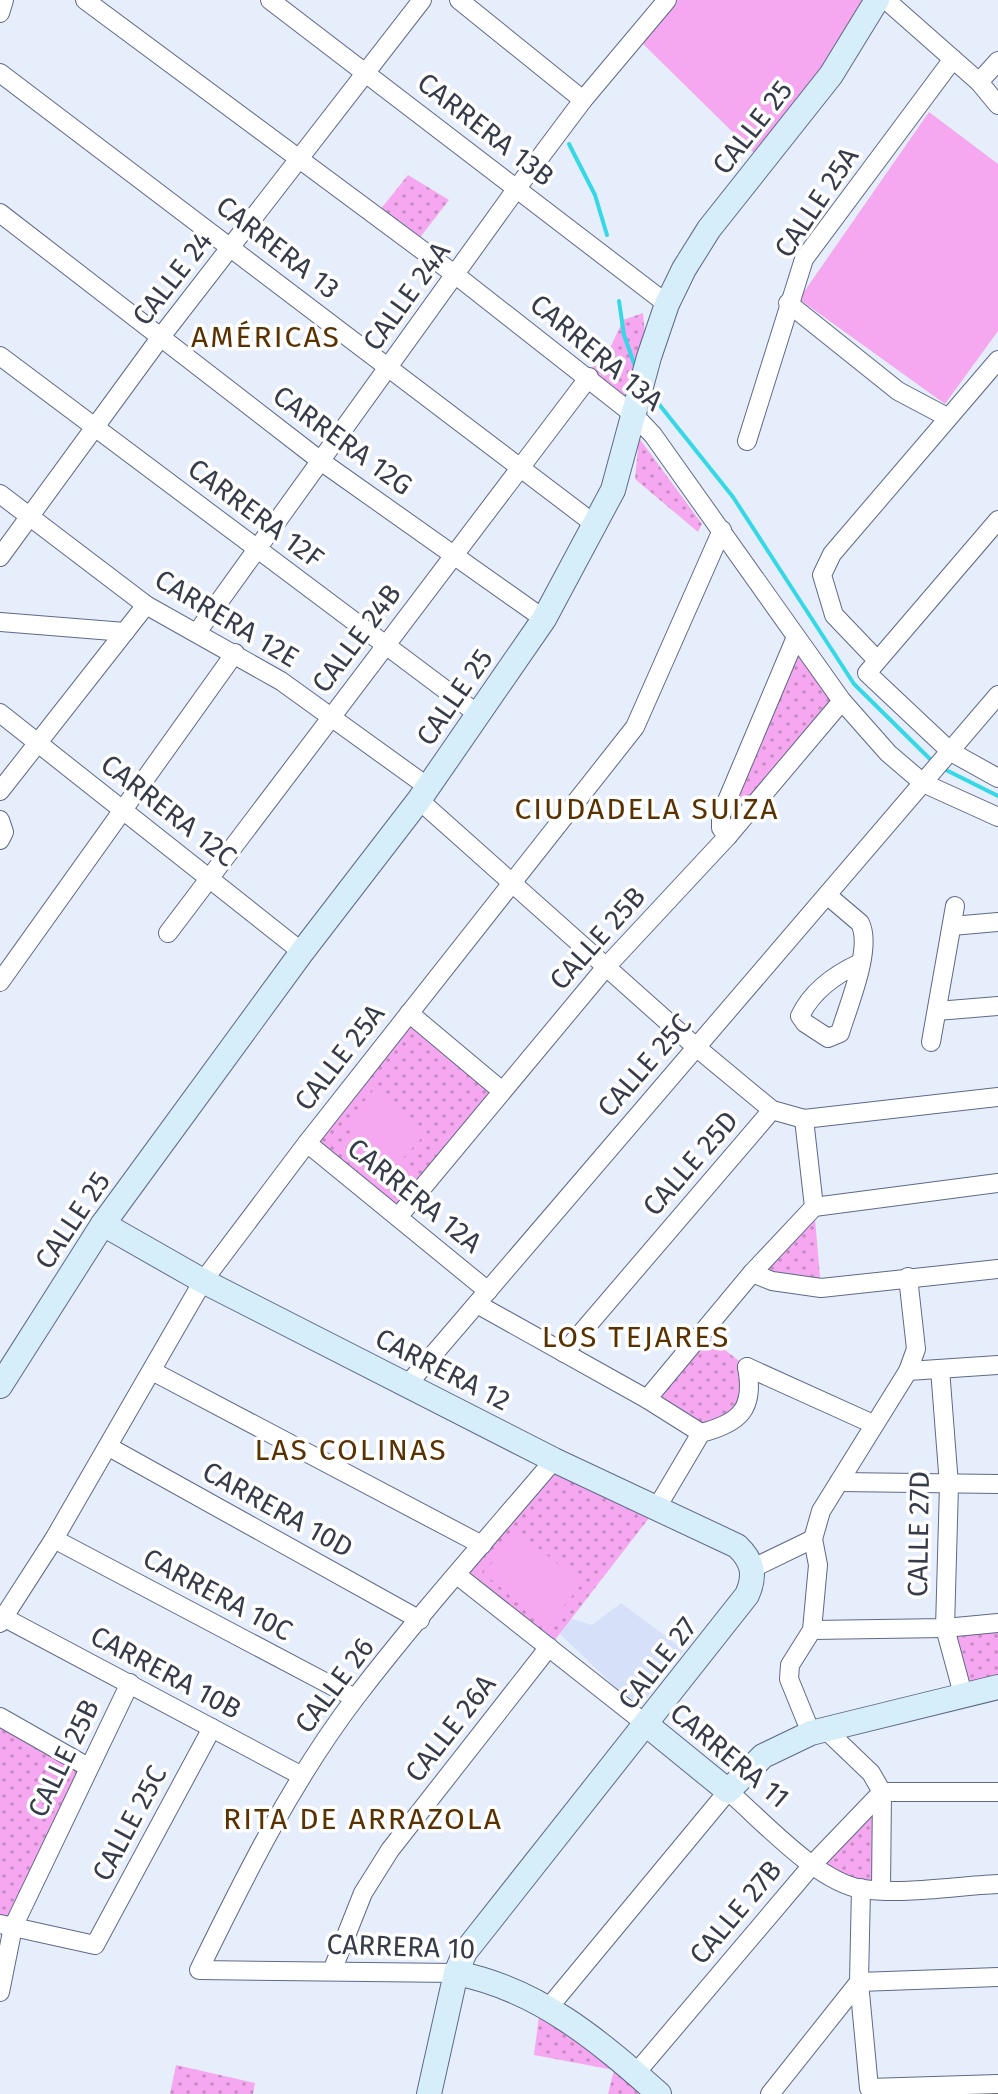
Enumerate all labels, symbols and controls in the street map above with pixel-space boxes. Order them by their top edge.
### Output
street label: CARRERA 13B [411,66,561,193]
street label: CALLE 25 [706,74,799,181]
street label: CALLE 25A [768,141,865,264]
street label: CARRERA 13 [210,189,346,306]
street label: CALLE 24 [126,225,219,332]
street label: CALLE 24A [356,236,457,357]
street label: CARRERA 13A [524,287,670,417]
district label: AMÉRICAS [191,319,341,355]
street label: CARRERA 12G [267,379,419,502]
street label: CARRERA 12F [182,452,330,575]
street label: CARRERA 12E [149,563,305,674]
street label: CALLE 24B [305,578,408,699]
street label: CALLE 25 [409,643,499,752]
street label: CARRERA 12C [95,747,243,874]
district label: CIUDADELA SUIZA [514,791,780,827]
street label: CALLE 25B [543,880,652,997]
street label: CALLE 25A [288,998,391,1117]
street label: CALLE 25C [591,1007,698,1124]
street label: CALLE 25D [636,1104,745,1222]
street label: CARRERA 12A [341,1131,488,1260]
street label: CALLE 25 [28,1165,117,1275]
district label: LOS TEJARES [542,1319,730,1355]
street label: CARRERA 12 [370,1321,516,1418]
district label: LAS COLINAS [254,1432,448,1468]
street label: CARRERA 10D [197,1455,359,1564]
street label: CALLE 27D [901,1471,936,1597]
street label: CARRERA 10C [137,1541,298,1648]
street label: CALLE 27 [611,1611,704,1716]
street label: CARRERA 10B [85,1619,247,1726]
street label: CALLE 26 [288,1631,381,1739]
street label: CALLE 26A [398,1668,502,1788]
street label: CALLE 25B [21,1694,106,1822]
street label: CARRERA 11 [664,1696,796,1815]
street label: CALLE 25C [85,1760,174,1886]
district label: RITA DE ARRAZOLA [223,1801,503,1837]
street label: CALLE 27B [683,1854,788,1971]
street label: CARRERA 10 [326,1927,476,1966]

